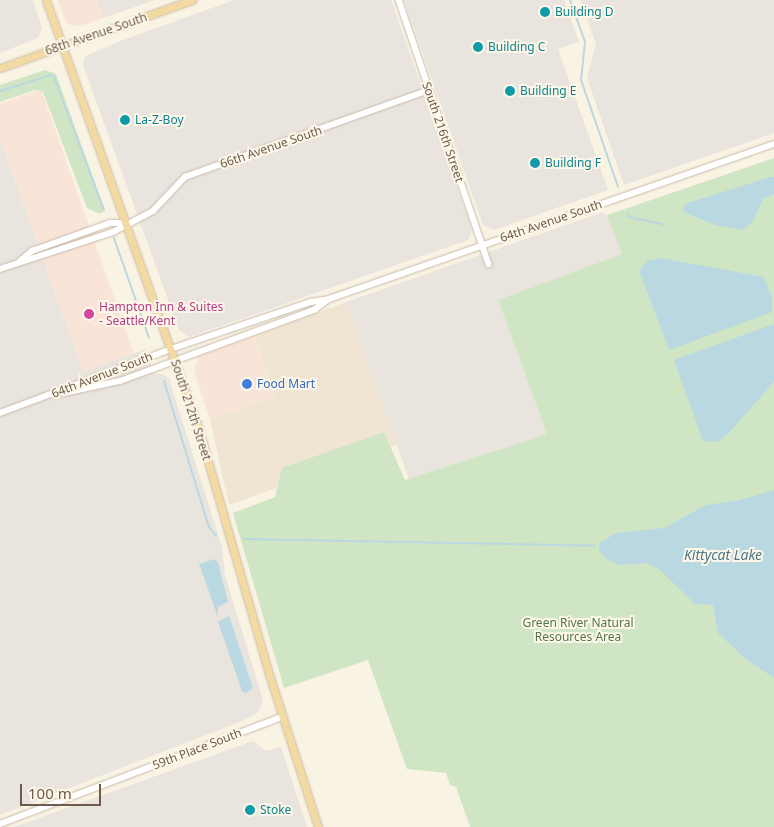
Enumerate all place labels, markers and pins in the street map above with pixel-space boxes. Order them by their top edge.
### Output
place label: Building D [555,5,614,19]
marker: Building D [539,6,551,18]
place label: Building C [488,40,545,54]
marker: Building C [472,41,484,53]
place label: Building E [520,84,576,98]
marker: Building E [504,85,516,97]
place label: La-Z-Boy [135,113,184,127]
marker: La-Z-Boy [119,114,131,126]
place label: Building F [545,156,601,170]
marker: Building F [529,157,541,169]
place label: Hampton Inn & Suites - Seattle/Kent [99,300,223,328]
marker: Hampton Inn & Suites - Seattle/Kent [83,308,95,320]
place label: Food Mart [257,377,315,391]
marker: Food Mart [241,378,253,390]
place label: Stoke [260,803,291,817]
marker: Stoke [244,804,256,816]

